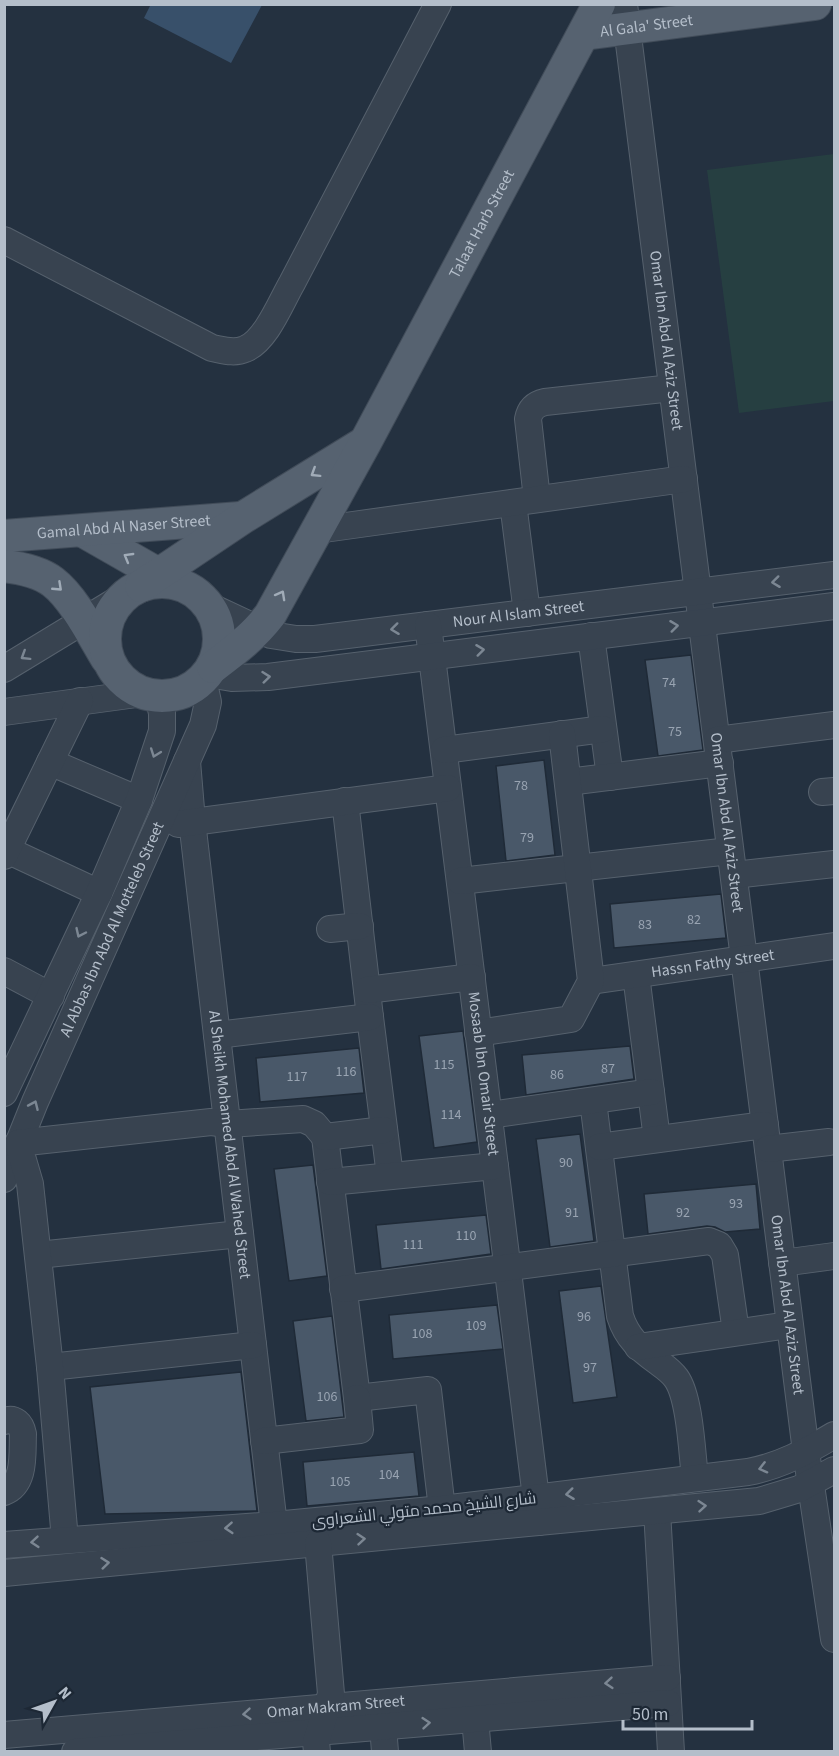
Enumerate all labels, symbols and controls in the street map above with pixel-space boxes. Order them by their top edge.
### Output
street label: Al Gala' Street [599,9,695,43]
street label: Talaat Harb Street [444,165,520,282]
street label: Omar Ibn Abd Al Aziz Street [644,249,689,432]
one-way arrow [311,466,321,478]
street label: Gamal Abd Al Naser Street [36,509,212,544]
one-way arrow [124,553,135,565]
one-way arrow [772,575,781,588]
one-way arrow [51,580,61,591]
one-way arrow [274,590,285,601]
street label: Nour Al Islam Street [451,595,586,633]
one-way arrow [669,620,678,632]
one-way arrow [391,623,400,635]
one-way arrow [475,645,485,657]
one-way arrow [21,648,31,660]
one-way arrow [261,671,270,684]
house number: 74 [662,673,676,693]
house number: 75 [668,722,682,742]
street label: Omar Ibn Abd Al Aziz Street [705,731,749,914]
one-way arrow [150,747,163,758]
house number: 78 [514,776,528,796]
street label: Al Abbas Ibn Abd Al Motteleb Street [54,818,170,1040]
house number: 79 [520,828,534,848]
house number: 82 [687,910,701,930]
house number: 83 [638,915,652,935]
one-way arrow [76,927,88,938]
street label: Hassn Fathy Street [650,944,776,983]
street label: Mosaab Ibn Omair Street [462,990,505,1157]
street label: Al Sheikh Mohamed Abd Al Wahed Street [203,1009,256,1281]
house number: 115 [434,1055,454,1075]
house number: 87 [601,1059,615,1079]
house number: 116 [336,1062,356,1082]
house number: 86 [550,1065,564,1085]
house number: 117 [287,1067,307,1087]
one-way arrow [27,1100,39,1111]
house number: 114 [441,1105,461,1125]
house number: 90 [559,1153,573,1173]
house number: 93 [729,1194,743,1214]
house number: 91 [565,1203,579,1223]
house number: 92 [676,1203,690,1223]
street label: Omar Ibn Abd Al Aziz Street [765,1214,810,1397]
house number: 110 [456,1226,476,1246]
house number: 111 [403,1235,423,1255]
house number: 96 [577,1307,591,1327]
house number: 109 [466,1316,486,1336]
house number: 108 [412,1324,432,1344]
house number: 97 [583,1358,597,1378]
house number: 106 [317,1387,337,1407]
one-way arrow [758,1461,768,1474]
house number: 104 [379,1465,399,1485]
house number: 105 [330,1472,350,1492]
street label: شارع الشيخ محمد متولي الشعراوى [311,1487,538,1535]
one-way arrow [565,1488,574,1500]
one-way arrow [697,1500,706,1513]
one-way arrow [225,1522,234,1535]
one-way arrow [357,1533,366,1546]
one-way arrow [30,1535,40,1548]
one-way arrow [100,1557,109,1570]
north arrow [24,1672,84,1732]
one-way arrow [604,1676,613,1689]
text: N [53,1682,77,1704]
street label: Omar Makram Street [266,1690,406,1723]
scale bar [623,1693,752,1731]
text: 50 m [632,1702,668,1727]
one-way arrow [242,1707,252,1720]
one-way arrow [421,1717,431,1730]

